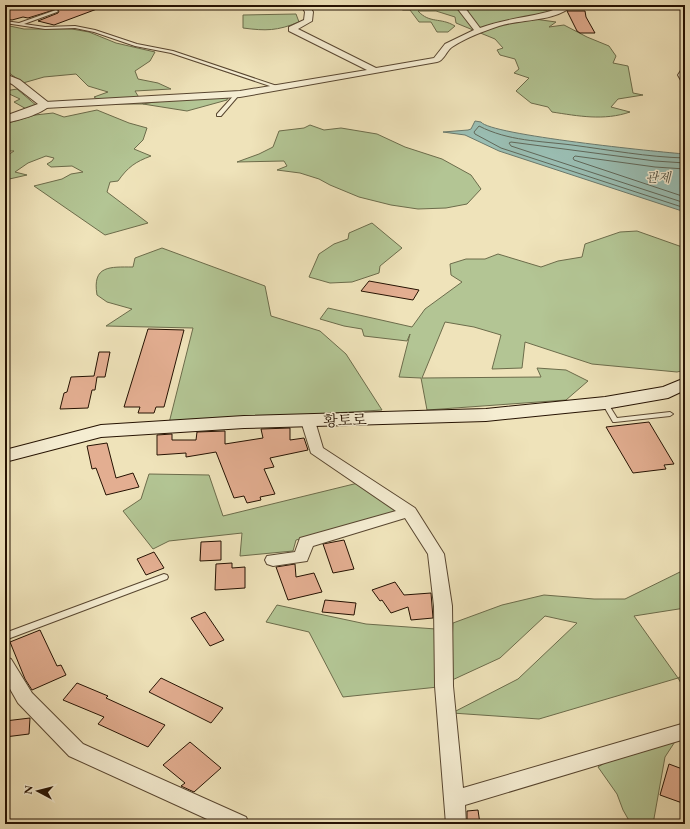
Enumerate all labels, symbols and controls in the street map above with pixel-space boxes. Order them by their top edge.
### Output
water label: 관제 [645,169,672,186]
street label: 황토로 [323,410,368,430]
north arrow [18,771,58,811]
text: N [21,784,36,795]

